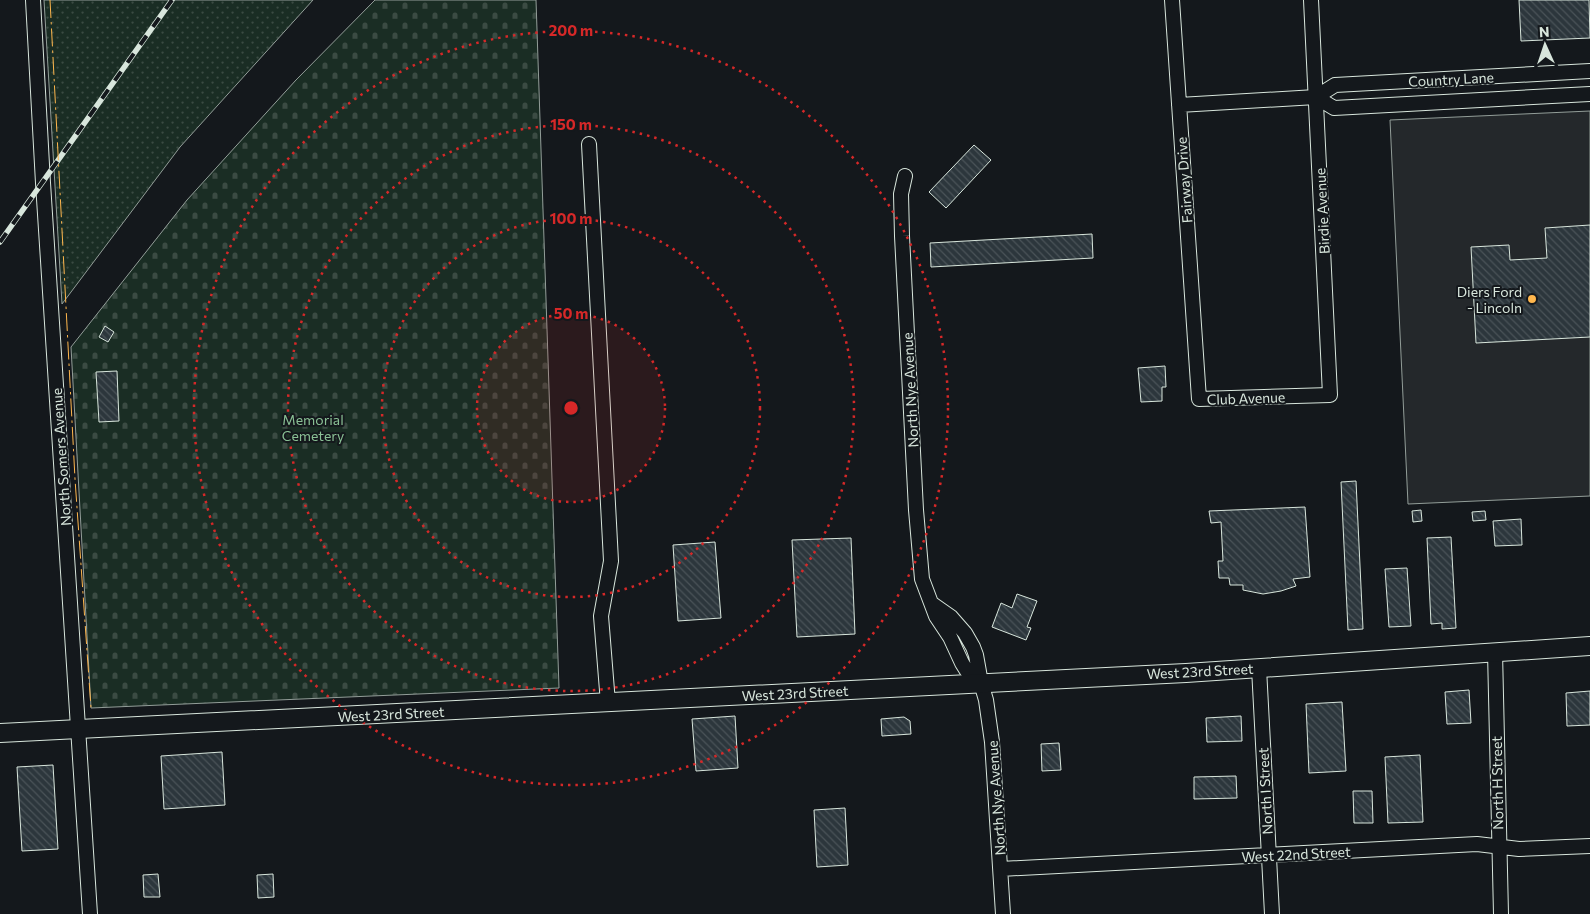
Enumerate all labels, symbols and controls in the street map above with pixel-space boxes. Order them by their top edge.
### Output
north arrow [1520,20,1570,70]
text: 200 m [549,21,593,39]
text: N [1539,23,1550,40]
street label: Country Lane [1408,68,1494,90]
text: 150 m [550,115,592,133]
street label: Fairway Drive [1173,136,1195,224]
street label: Birdie Avenue [1311,167,1333,255]
text: 100 m [550,209,592,227]
place label: Diers Ford - Lincoln [1457,283,1522,316]
marker: Diers Ford - Lincoln [1526,293,1538,305]
text: 50 m [554,304,588,322]
street label: North Nye Avenue [898,332,922,448]
street label: North Somers Avenue [48,387,74,527]
street label: Club Avenue [1206,388,1286,408]
centre of rings [562,399,580,417]
park label: Memorial Cemetery [282,411,344,444]
street label: West 23rd Street [1146,660,1254,682]
street label: West 23rd Street [741,682,849,704]
street label: West 23rd Street [337,703,445,725]
street label: North H Street [1488,736,1506,830]
street label: North Nye Avenue [984,740,1008,856]
street label: North I Street [1254,747,1276,835]
street label: West 22nd Street [1241,843,1351,865]

